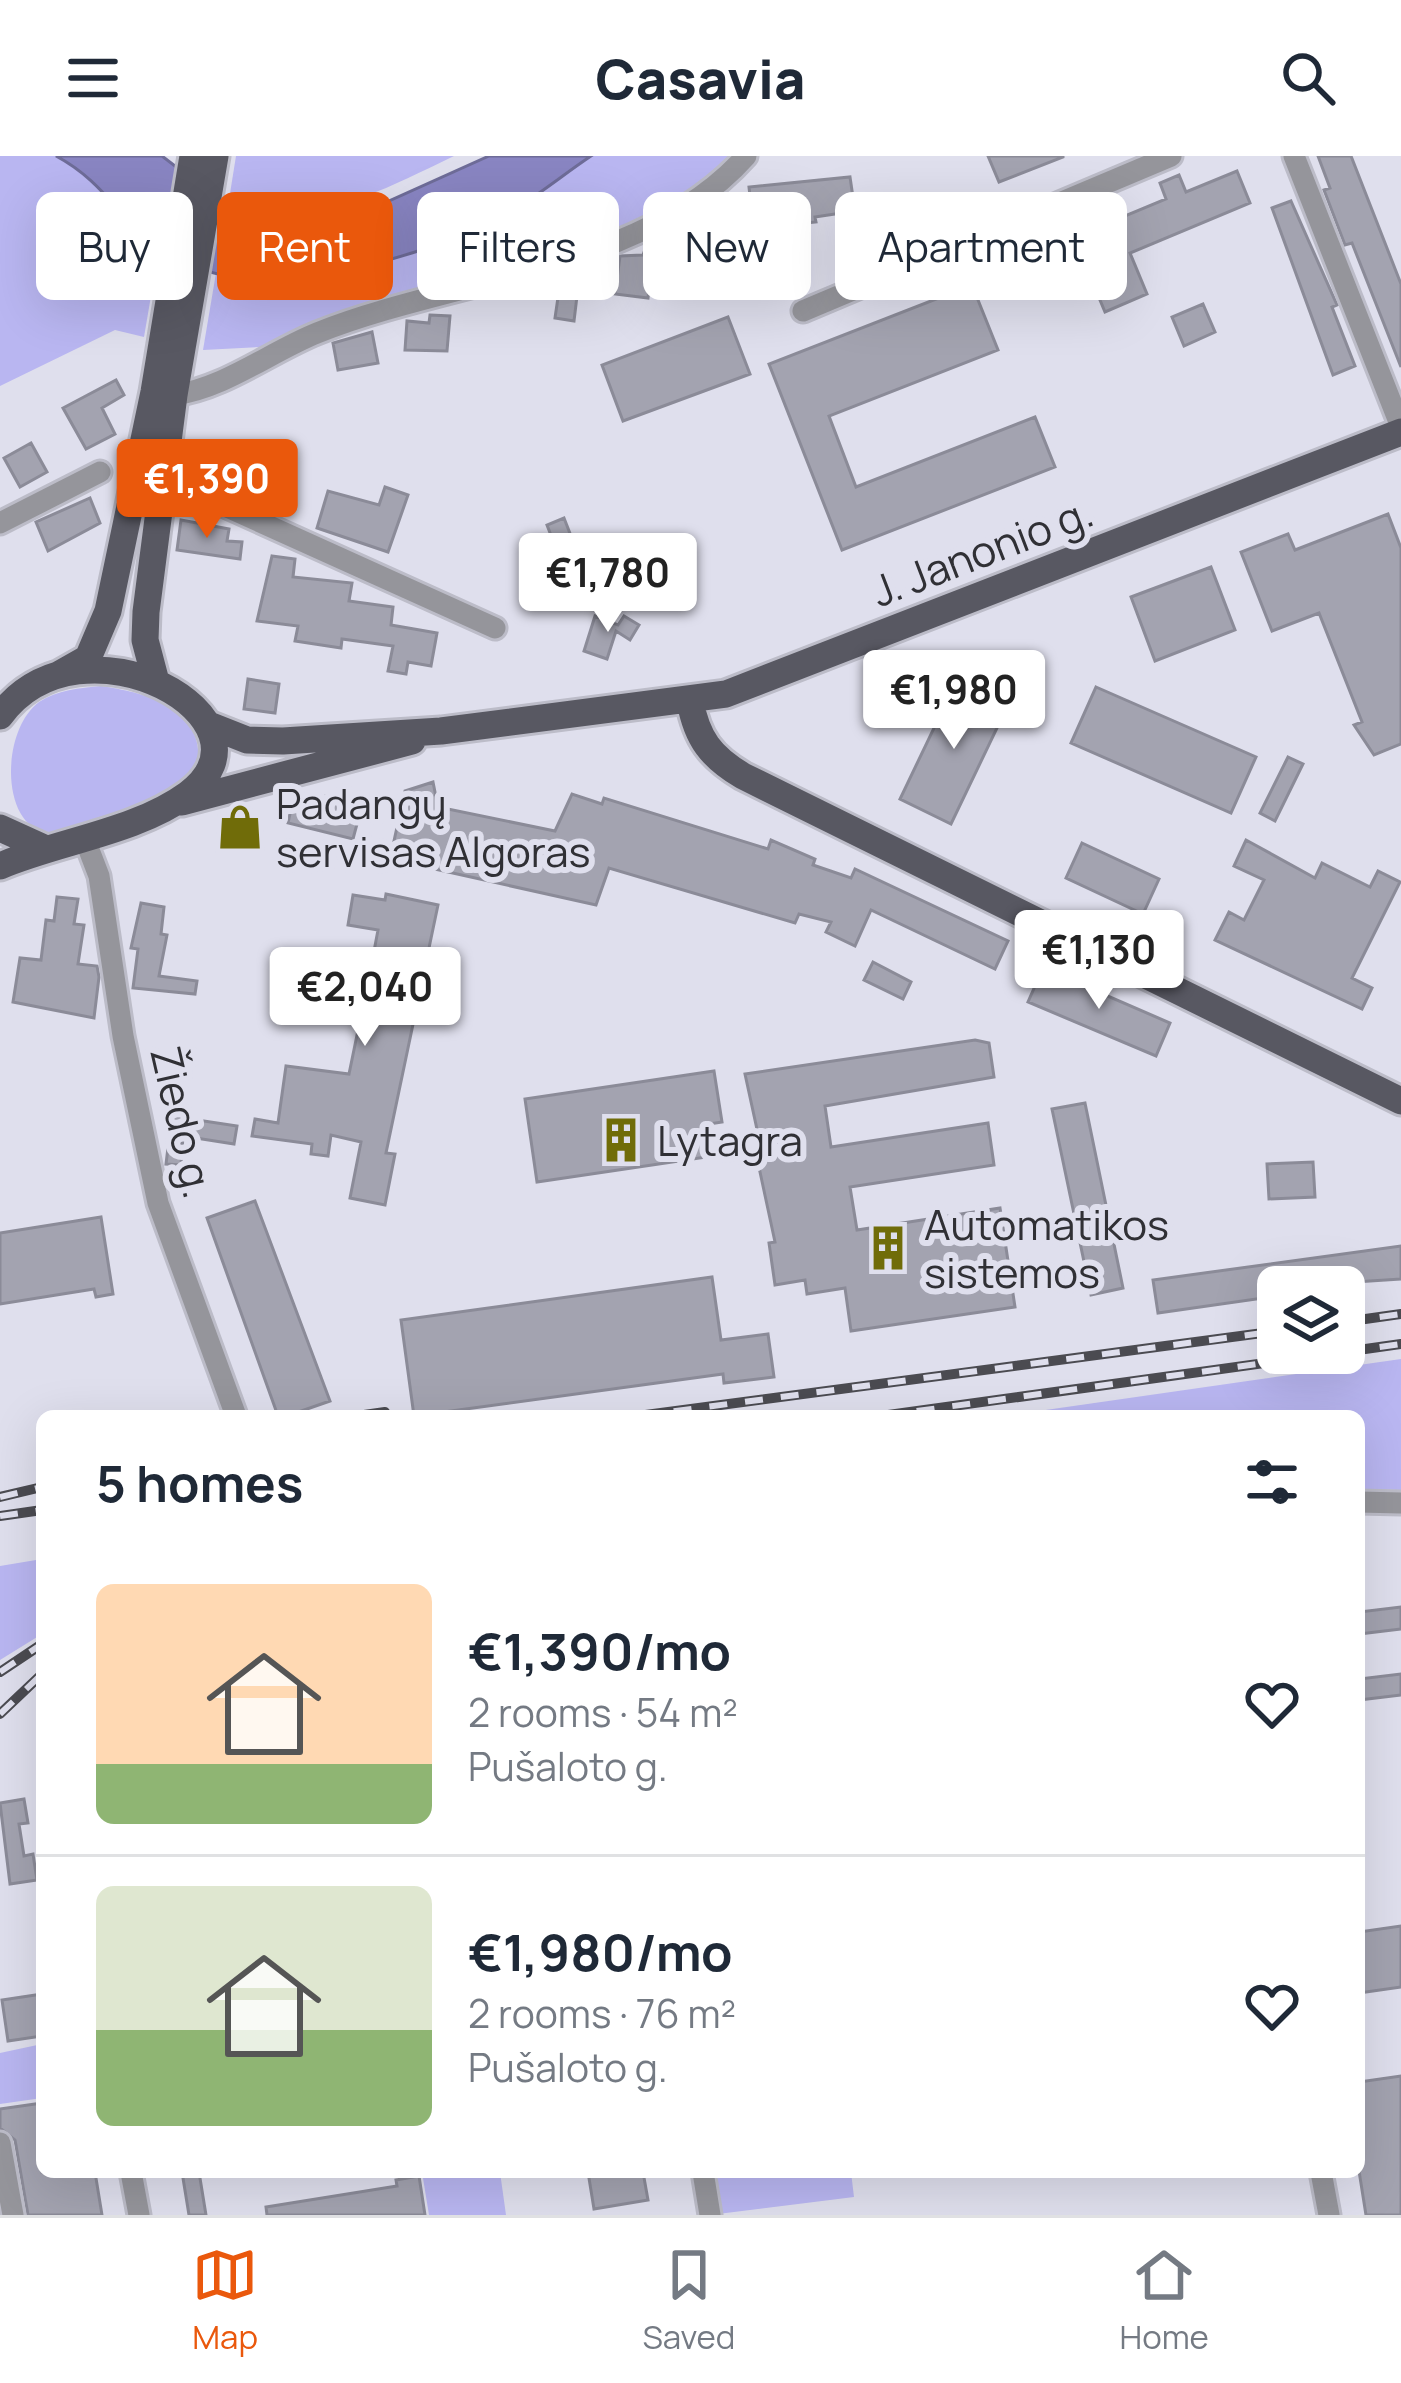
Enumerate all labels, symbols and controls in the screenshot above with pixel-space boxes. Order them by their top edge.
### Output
text: Casavia [596,41,805,115]
icon: menu [60,45,126,111]
icon: search [1275,45,1341,111]
chip: Buy [36,192,193,300]
chip: Rent [217,192,393,300]
chip: Filters [417,192,619,300]
chip: New [643,192,811,300]
chip: Apartment [835,192,1127,300]
pin: €1,390 [109,439,305,541]
text: €1,390 [144,451,270,505]
street label: J. Janonio g. [863,482,1101,620]
pin: €1,780 [510,533,706,635]
text: €1,780 [546,545,670,599]
pin: €1,980 [856,650,1052,752]
text: €1,980 [890,662,1018,716]
place label: Padangų servisas Algoras [276,774,591,880]
shop icon: Padangų servisas Algoras [215,802,265,852]
pin: €1,130 [1001,910,1197,1012]
text: €1,130 [1042,922,1156,976]
pin: €2,040 [267,947,463,1049]
text: €2,040 [297,959,433,1013]
street label: Žiedo g. [137,1041,229,1203]
place label: Lytagra [657,1111,803,1169]
building icon: Lytagra [596,1115,646,1165]
place label: Automatikos sistemos [924,1195,1169,1301]
building icon: Automatikos sistemos [863,1223,913,1273]
map controls [1257,1266,1365,1374]
button: layers [1257,1266,1365,1374]
text: 5 homes [96,1448,303,1517]
icon: filters [1239,1449,1305,1515]
text: €1,390/mo [468,1616,731,1685]
icon: home [192,1632,336,1776]
icon: heart [1239,1671,1305,1737]
text: 2 rooms · 54 m² [468,1685,738,1739]
text: Pušaloto g. [468,1739,668,1793]
text: €1,980/mo [468,1917,733,1986]
icon: home [192,1934,336,2078]
icon: heart [1239,1973,1305,2039]
text: 2 rooms · 76 m² [468,1986,736,2040]
text: Pušaloto g. [468,2040,668,2094]
tab: Map [192,2242,258,2359]
tab: Saved [642,2242,735,2359]
tab: Home [1120,2242,1209,2359]

